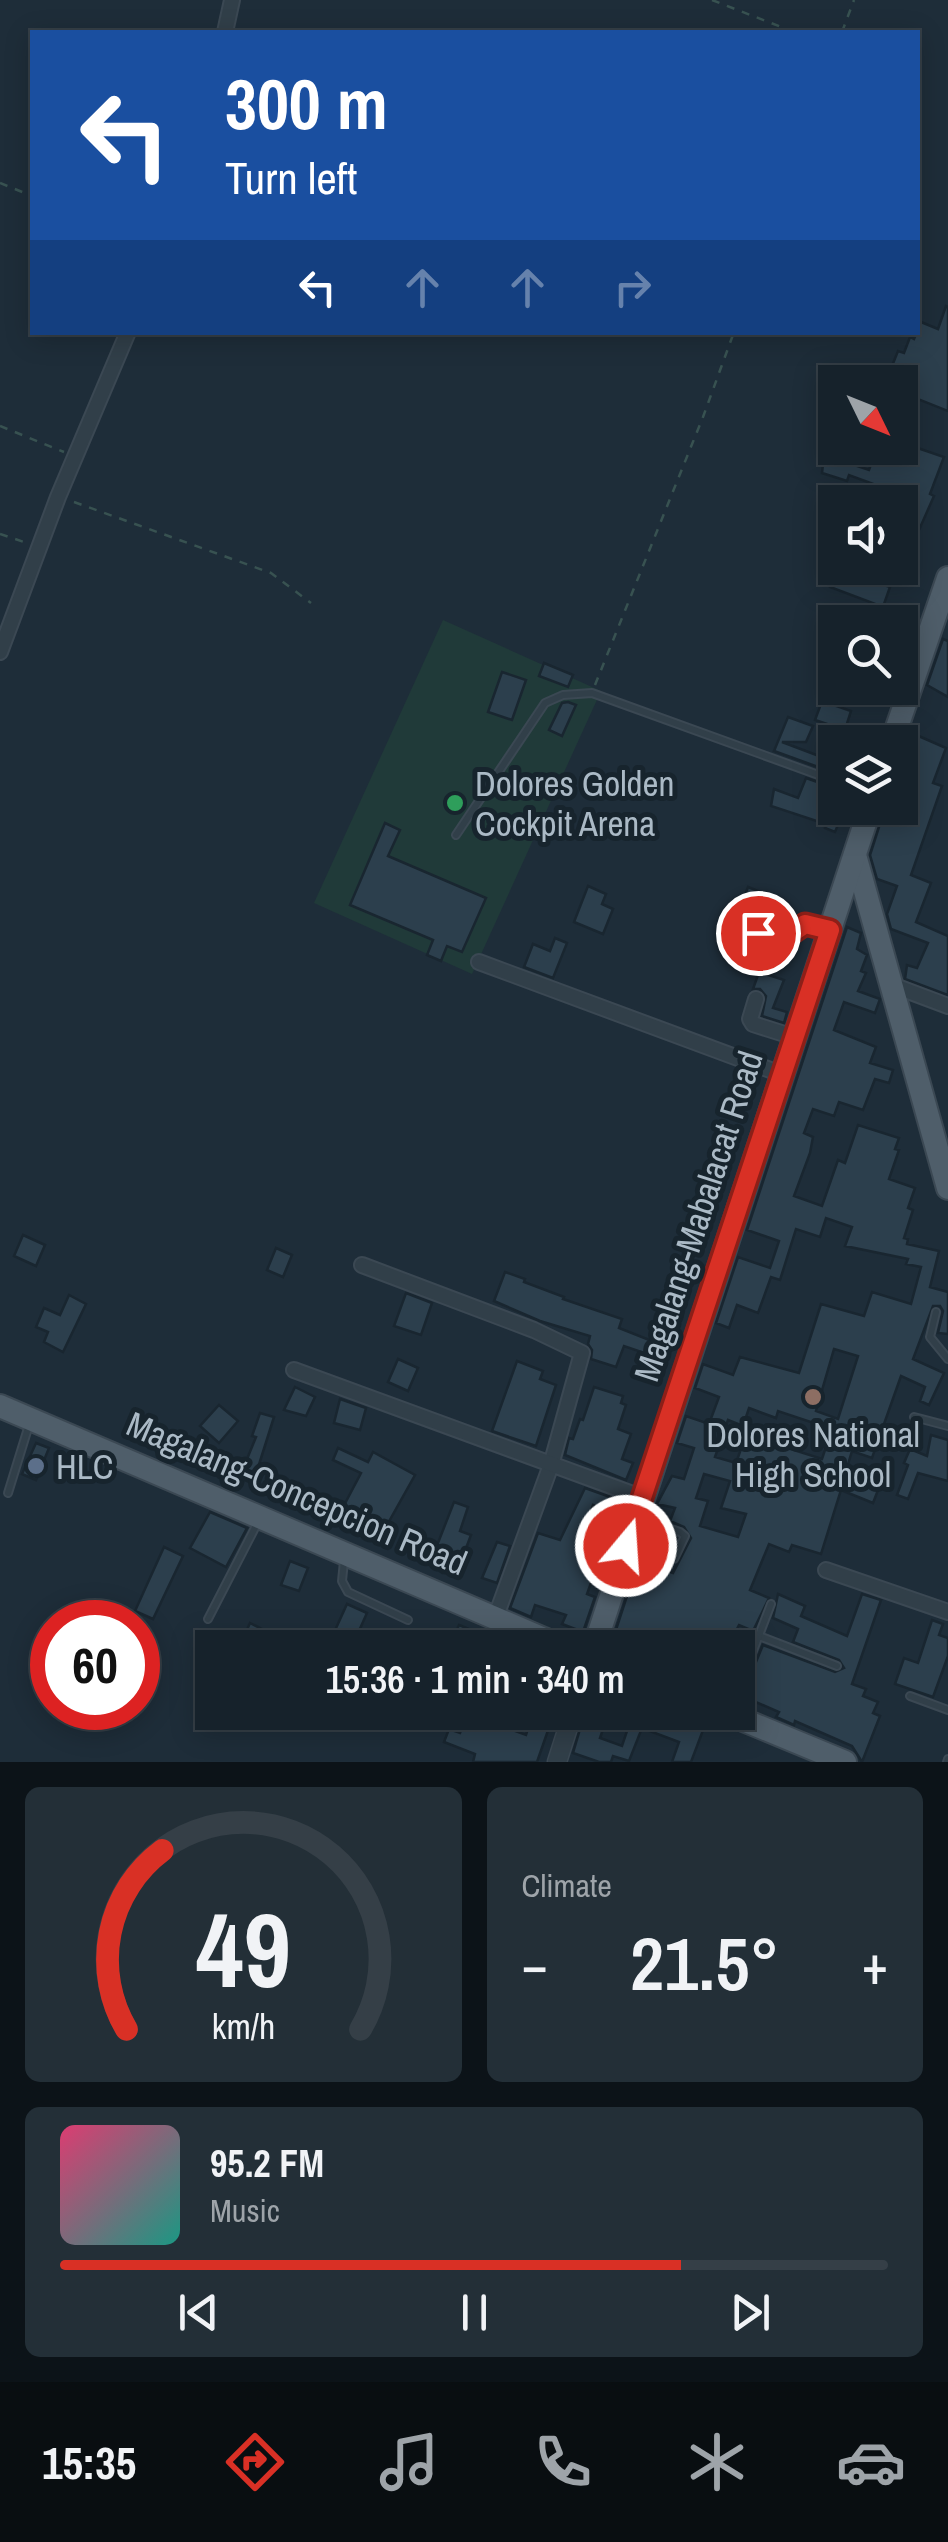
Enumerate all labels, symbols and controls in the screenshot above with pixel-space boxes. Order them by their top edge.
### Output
text: 300 m [225,57,388,151]
icon: left [60,70,190,200]
text: Turn left [225,147,357,208]
icon: left [290,260,345,315]
icon: ahead [395,260,450,315]
icon: ahead [500,260,555,315]
icon: right [605,260,660,315]
north arrow [818,365,918,465]
map controls [818,365,918,825]
button: sound [818,485,918,585]
button: search [818,605,918,705]
button: layers [818,725,918,825]
place label: Dolores Golden Cockpit Arena [475,760,674,847]
marker: Dolores Golden Cockpit Arena [444,792,466,814]
pin [716,891,801,976]
icon: arrive [731,906,786,961]
street label: Magalang-Mabalacat Road [622,1045,774,1387]
marker: Dolores National High School [802,1386,824,1408]
street label: Magalang-Concepcion Road [120,1400,474,1586]
place label: Dolores National High School [706,1411,920,1498]
place label: HLC [56,1443,113,1490]
marker: HLC [25,1455,47,1477]
position arrow [574,1494,678,1598]
speed limit sign: 60 [30,1600,160,1730]
text: 15:36 · 1 min · 340 m [325,1654,625,1705]
text: Climate [522,1864,612,1907]
text: 49 [196,1879,291,2019]
text: 21.5° [630,1912,780,2013]
text: − [522,1927,548,2001]
text: + [862,1927,888,2001]
text: km/h [211,2002,275,2050]
text: 95.2 FM [210,2138,324,2189]
text: Music [210,2189,280,2232]
icon: previous [171,2285,226,2340]
icon: pause [447,2285,502,2340]
icon: next [723,2285,778,2340]
icon: directions [220,2427,290,2497]
icon: music [374,2427,444,2497]
icon: phone [528,2427,598,2497]
icon: climate [682,2427,752,2497]
icon: car [836,2427,906,2497]
text: 15:35 [42,2432,136,2493]

